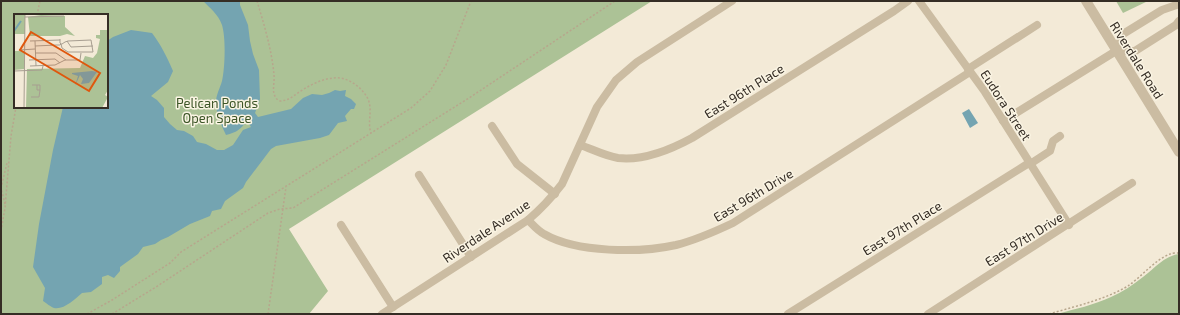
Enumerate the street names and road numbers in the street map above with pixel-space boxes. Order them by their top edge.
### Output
street label: Riverdale Road [1107,18,1167,102]
street label: East 96th Place [701,60,787,122]
street label: Eudora Street [977,67,1035,143]
street label: East 96th Drive [710,165,796,225]
street label: Riverdale Avenue [439,196,533,266]
street label: East 97th Place [859,197,945,259]
street label: East 97th Drive [982,209,1066,269]

